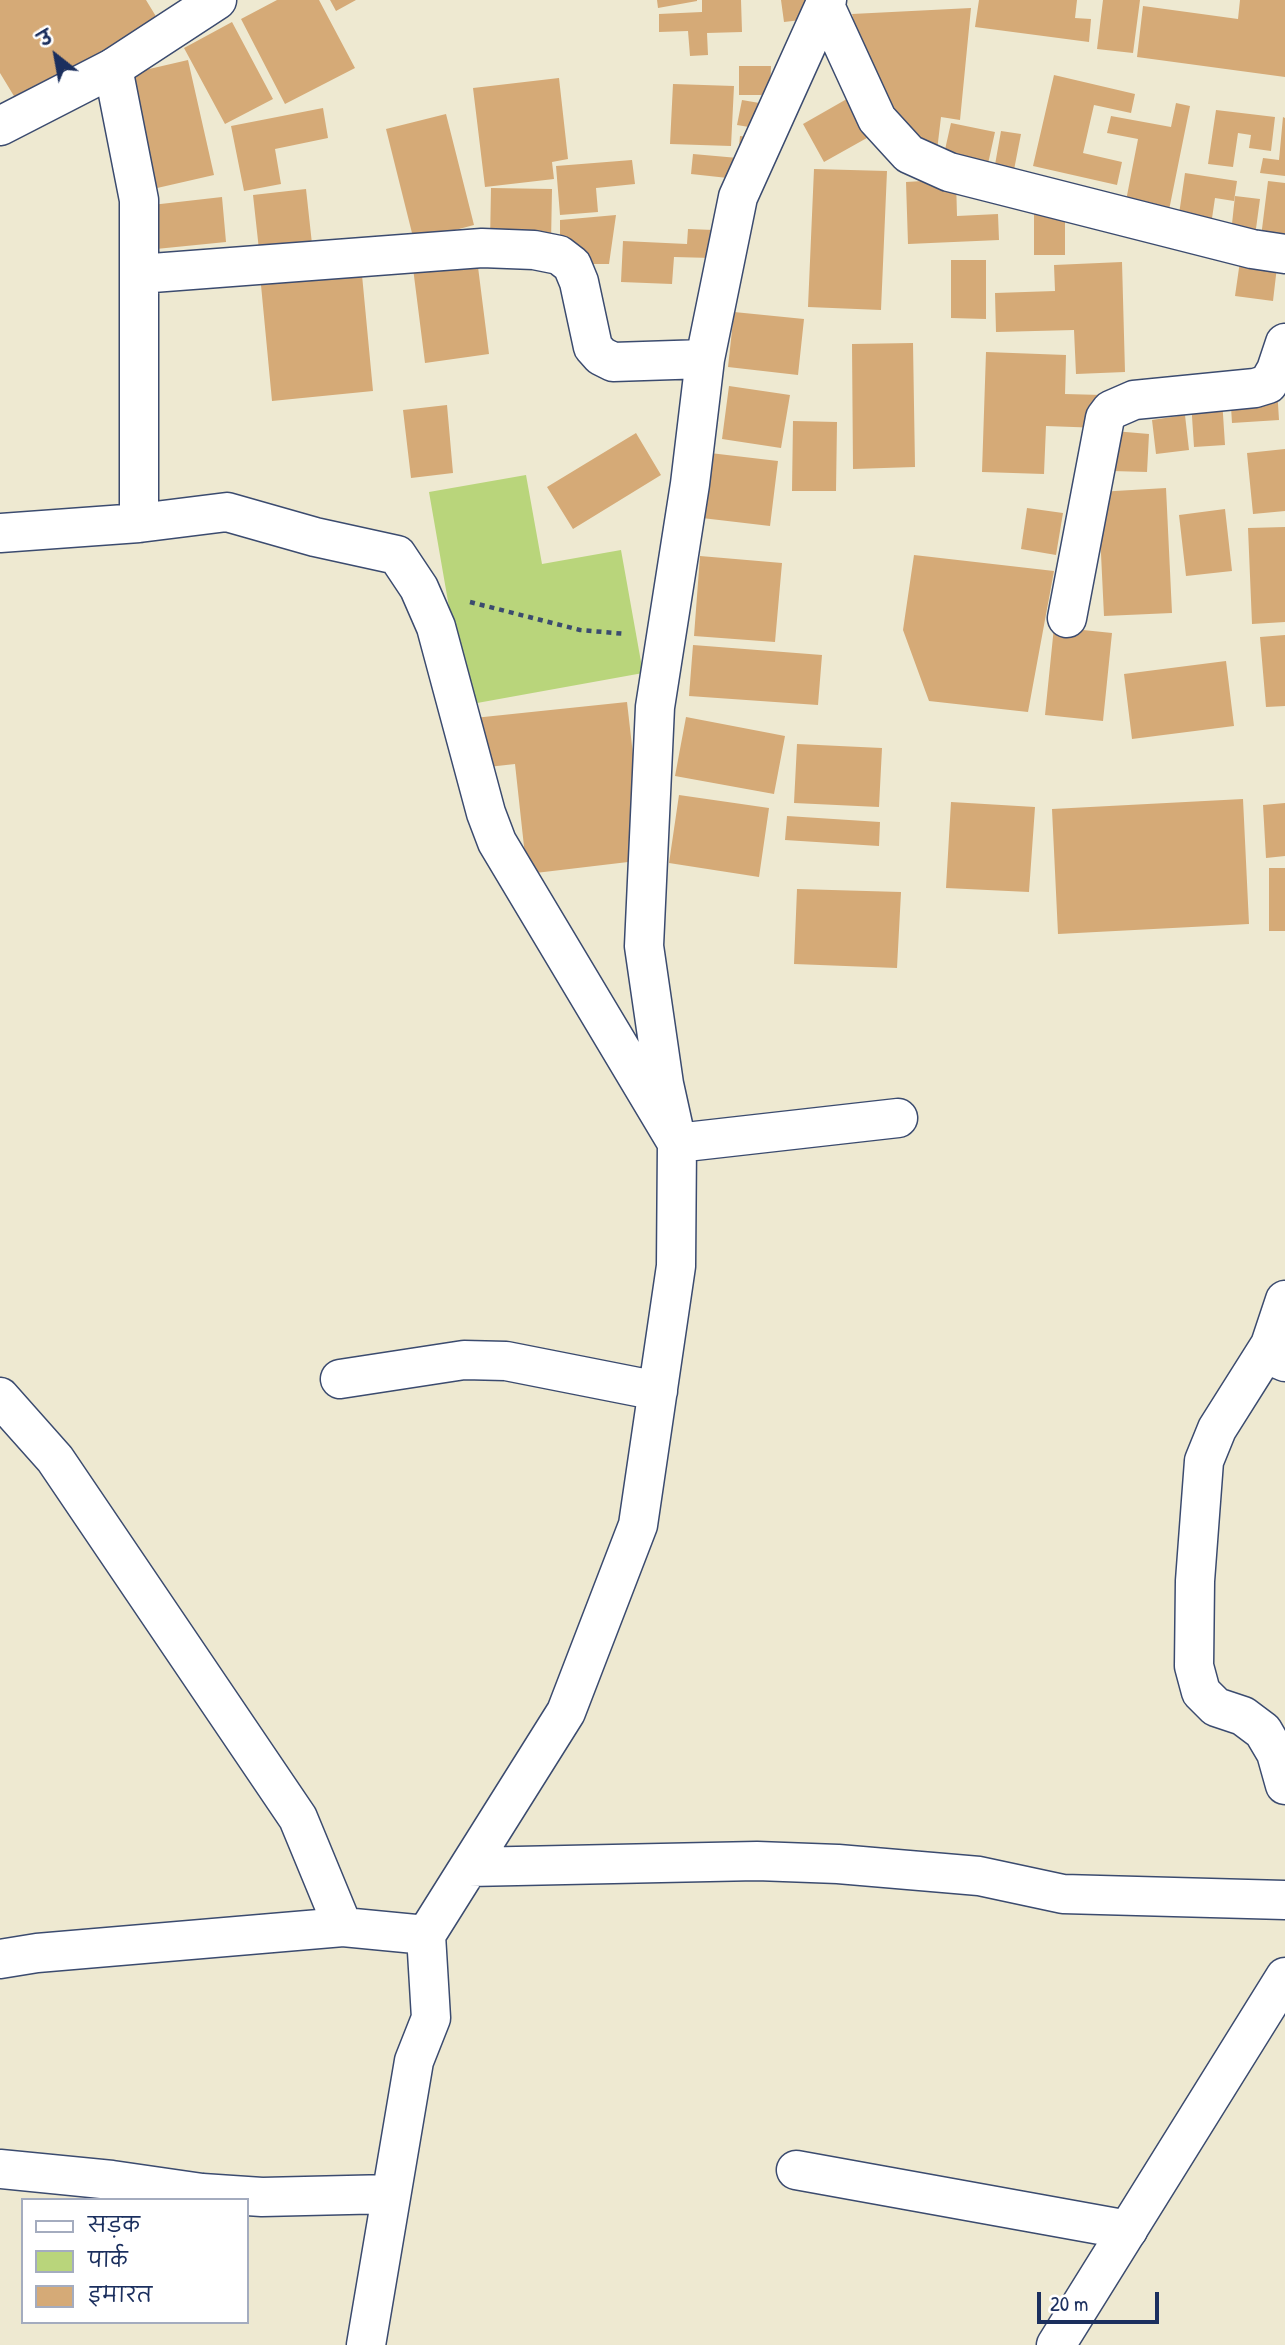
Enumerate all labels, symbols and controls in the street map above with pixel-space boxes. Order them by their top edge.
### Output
north arrow [21,21,91,91]
text: उ [33,24,57,52]
legend [21,2198,248,2324]
text: सड़क [88,2210,140,2239]
text: पार्क [88,2245,128,2274]
scale bar [1040,2278,1162,2322]
text: इमारत [88,2280,152,2309]
text: 20 m [1050,2289,1088,2318]

